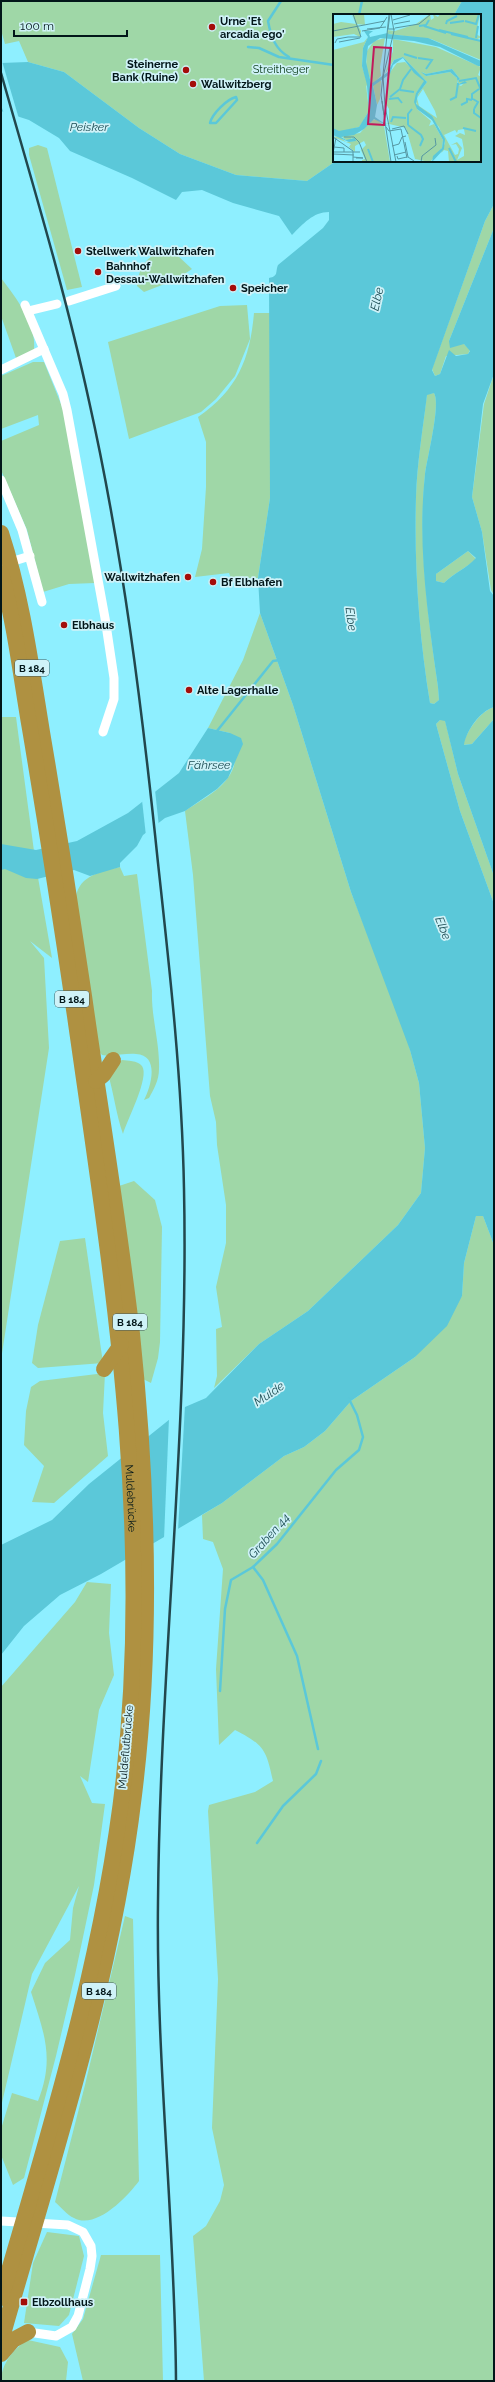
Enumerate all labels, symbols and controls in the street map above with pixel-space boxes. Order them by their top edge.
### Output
scale bar [14,12,127,38]
inset map [333,14,481,162]
place label: Urne 'Et arcadia ego' [220,15,284,41]
text: 100 m [20,19,54,33]
marker: Urne 'Et arcadia ego' [207,22,217,32]
place label: Steinerne Bank (Ruine) [112,58,179,84]
park label: Streitheger [253,63,309,76]
marker: Steinerne Bank (Ruine) [181,65,191,75]
place label: Wallwitzberg [201,78,271,91]
marker: Wallwitzberg [188,79,198,89]
water label: Peisker [70,120,109,134]
place label: Stellwerk Wallwitzhafen [86,245,214,258]
marker: Stellwerk Wallwitzhafen [73,246,83,256]
place label: Bahnhof Dessau-Wallwitzhafen [106,260,225,286]
marker: Bahnhof Dessau-Wallwitzhafen [93,267,103,277]
place label: Speicher [241,282,289,295]
marker: Speicher [228,283,238,293]
water label: Elbe [368,285,387,312]
place label: Wallwitzhafen [104,571,180,584]
marker: Wallwitzhafen [183,572,193,582]
place label: Bf Elbhafen [221,576,282,589]
marker: Bf Elbhafen [208,577,218,587]
water label: Elbe [342,606,360,632]
place label: Elbhaus [72,619,115,632]
marker: Elbhaus [59,620,69,630]
road number: B 184 [15,660,49,676]
place label: Alte Lagerhalle [197,684,279,697]
marker: Alte Lagerhalle [184,685,194,695]
water label: Fährsee [188,758,231,772]
water label: Elbe [432,914,454,942]
road number: B 184 [55,991,89,1007]
road number: B 184 [113,1314,147,1330]
water label: Mulde [251,1378,287,1409]
street label: Muldebrücke [123,1464,139,1533]
water label: Graben 44 [245,1511,293,1561]
street label: Muldeflutbrücke [116,1704,136,1790]
road number: B 184 [82,1983,116,1999]
place label: Elbzollhaus [32,2296,94,2309]
marker: Elbzollhaus [19,2297,29,2307]

